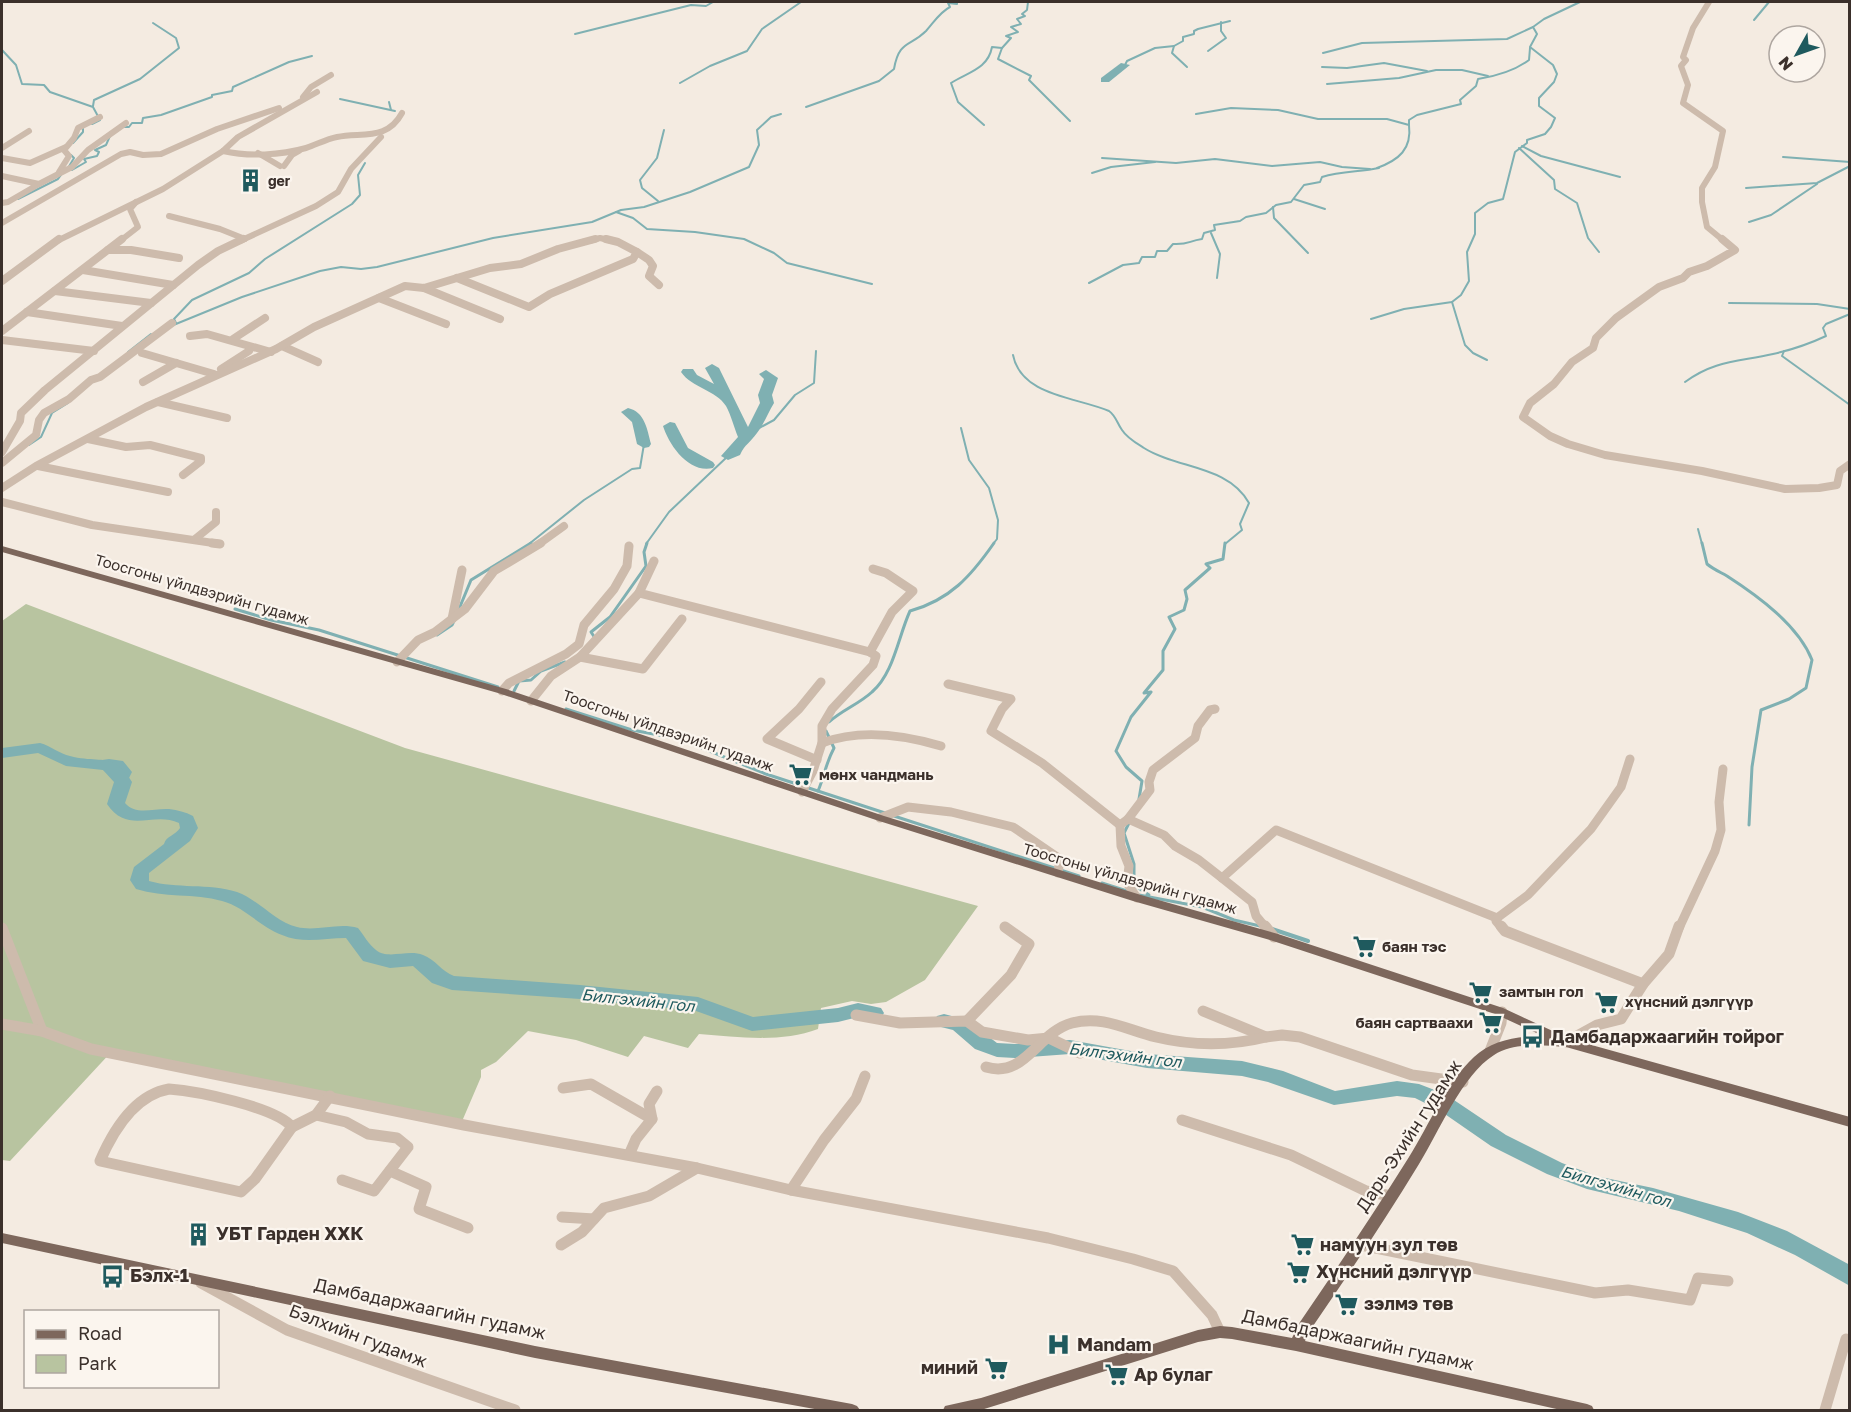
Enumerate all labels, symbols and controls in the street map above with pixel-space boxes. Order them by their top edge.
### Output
north arrow [1767,24,1827,84]
text: N [1774,53,1797,75]
building icon: ger [237,168,263,194]
place label: ger [268,172,291,189]
street label: Тоосгоны үйлдвэрийн гудамж [93,550,311,629]
street label: Тоосгоны үйлдвэрийн гудамж [560,685,776,776]
supermarket icon: мөнх чандмань [788,762,814,788]
place label: мөнх чандмань [819,765,933,783]
street label: Тоосгоны үйлдвэрийн гудамж [1021,839,1239,918]
supermarket icon: баян тэс [1351,934,1377,960]
place label: баян тэс [1382,937,1447,955]
supermarket icon: замтын гол [1468,979,1494,1005]
place label: замтын гол [1499,982,1584,1000]
water label: Билгэхийн гол [581,984,697,1016]
supermarket icon: хүнсний дэлгүүр [1594,989,1620,1015]
place label: хүнсний дэлгүүр [1625,992,1753,1010]
supermarket icon: баян сартваахи [1478,1010,1504,1036]
place label: баян сартваахи [1355,1013,1473,1031]
bus stop icon: Дамбадаржаагийн тойрог [1520,1024,1546,1050]
place label: Дамбадаржаагийн тойрог [1551,1025,1784,1047]
water label: Билгэхийн гол [1067,1038,1184,1072]
street label: Дарь-Эхийн гудамж [1351,1055,1466,1216]
water label: Билгэхийн гол [1559,1161,1675,1212]
building icon: УБТ Гарден ХХК [185,1221,211,1247]
place label: УБТ Гарден ХХК [216,1222,364,1244]
supermarket icon: намуун зул төв [1289,1232,1315,1258]
place label: намуун зул төв [1320,1233,1458,1255]
supermarket icon: Хүнсний дэлгүүр [1285,1259,1311,1285]
place label: Хүнсний дэлгүүр [1316,1260,1472,1282]
bus stop icon: Бэлх-1 [99,1263,125,1289]
place label: Бэлх-1 [130,1264,189,1286]
street label: Дамбадаржаагийн гудамж [312,1273,548,1343]
supermarket icon: зэлмэ төв [1333,1291,1359,1317]
place label: зэлмэ төв [1364,1292,1454,1314]
street label: Бэлхийн гудамж [286,1299,431,1372]
street label: Дамбадаржаагийн гудамж [1240,1304,1476,1374]
legend [24,1310,219,1388]
text: Road [78,1322,122,1344]
hospital icon: Mandam [1046,1332,1072,1358]
place label: Mandam [1077,1333,1152,1355]
text: Park [78,1352,117,1374]
supermarket icon: миний [983,1355,1009,1381]
place label: миний [921,1356,978,1378]
supermarket icon: Ар булаг [1103,1362,1129,1388]
place label: Ар булаг [1134,1363,1213,1385]

